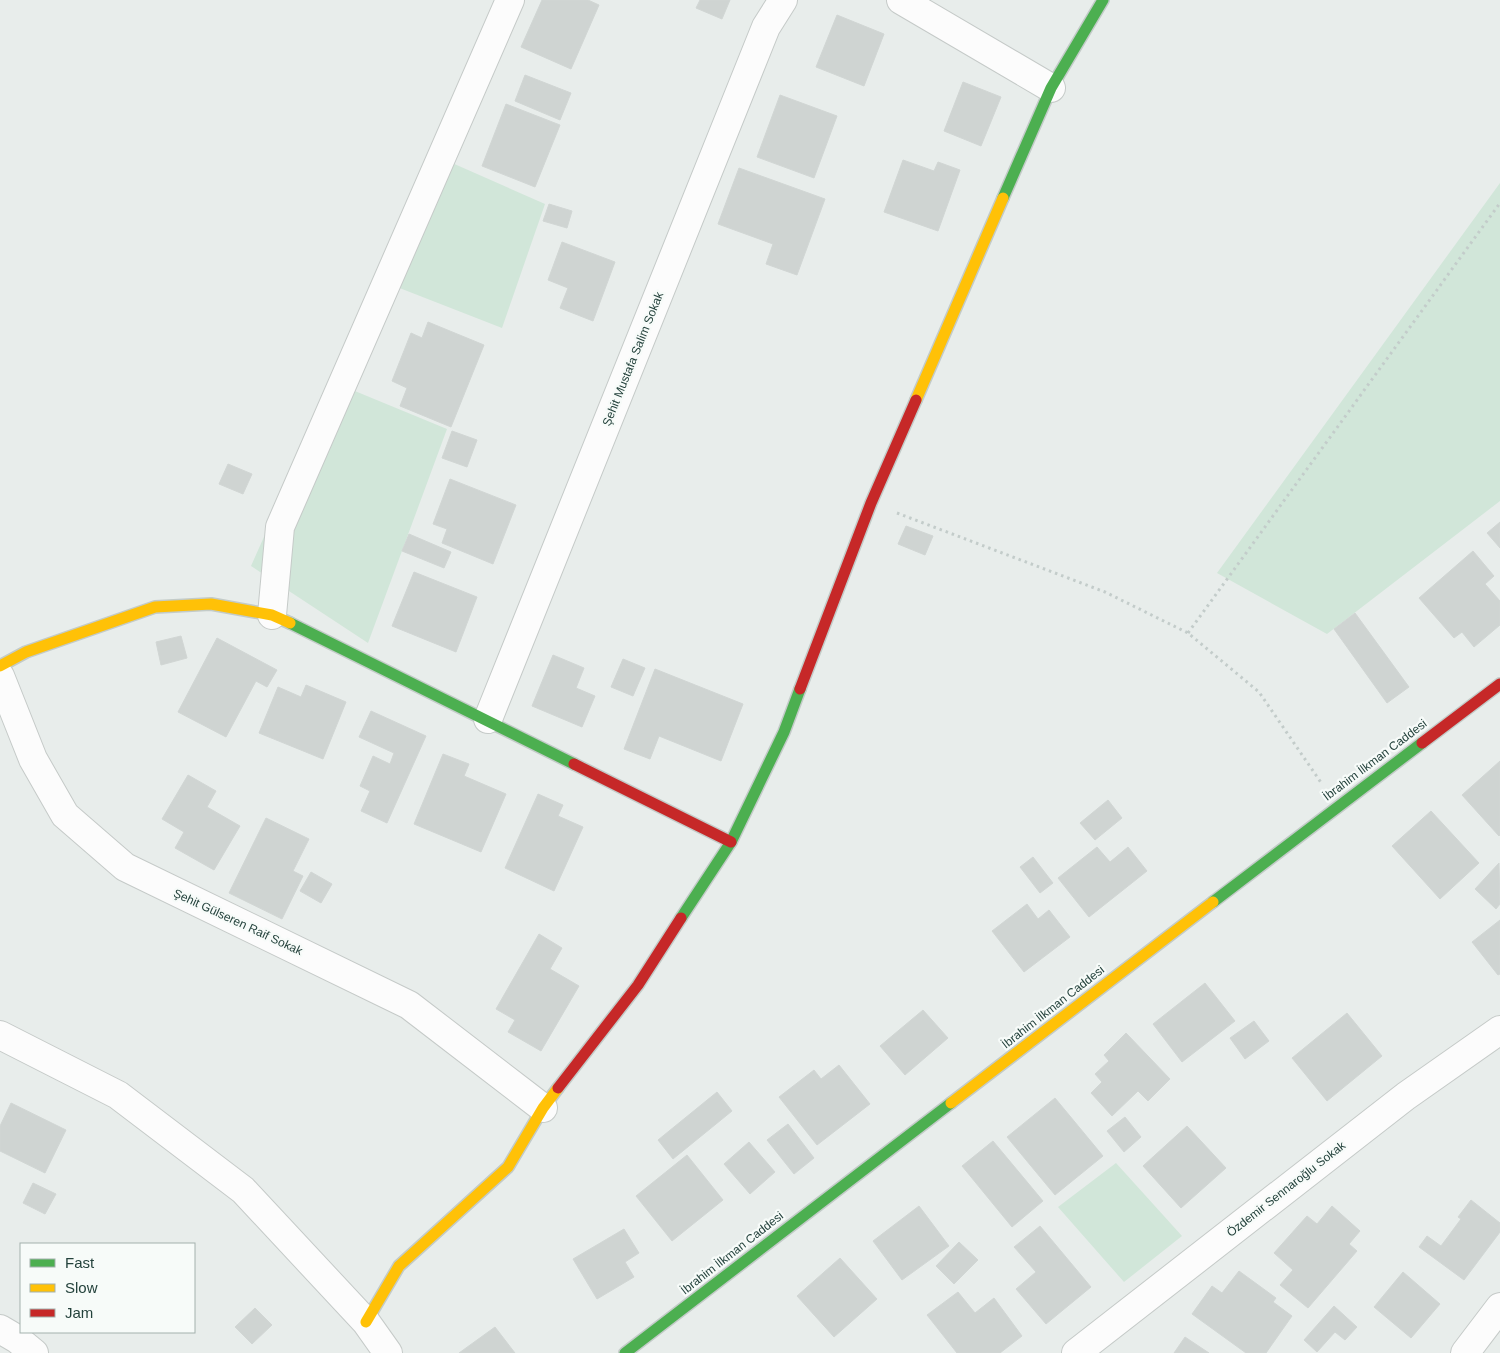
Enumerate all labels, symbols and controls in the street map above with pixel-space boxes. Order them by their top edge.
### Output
street label: Şehit Mustafa Salim Sokak [600,289,667,428]
street label: İbrahim İlkman Caddesi [1320,716,1430,804]
street label: Şehit Gülseren Raif Sokak [171,886,306,959]
street label: İbrahim İlkman Caddesi [999,963,1107,1051]
street label: Özdemir Sennaroğlu Sokak [1224,1138,1349,1240]
street label: İbrahim İlkman Caddesi [678,1209,786,1297]
legend [20,1243,195,1333]
text: Fast [65,1254,95,1271]
text: Slow [65,1279,98,1296]
text: Jam [65,1304,93,1321]

